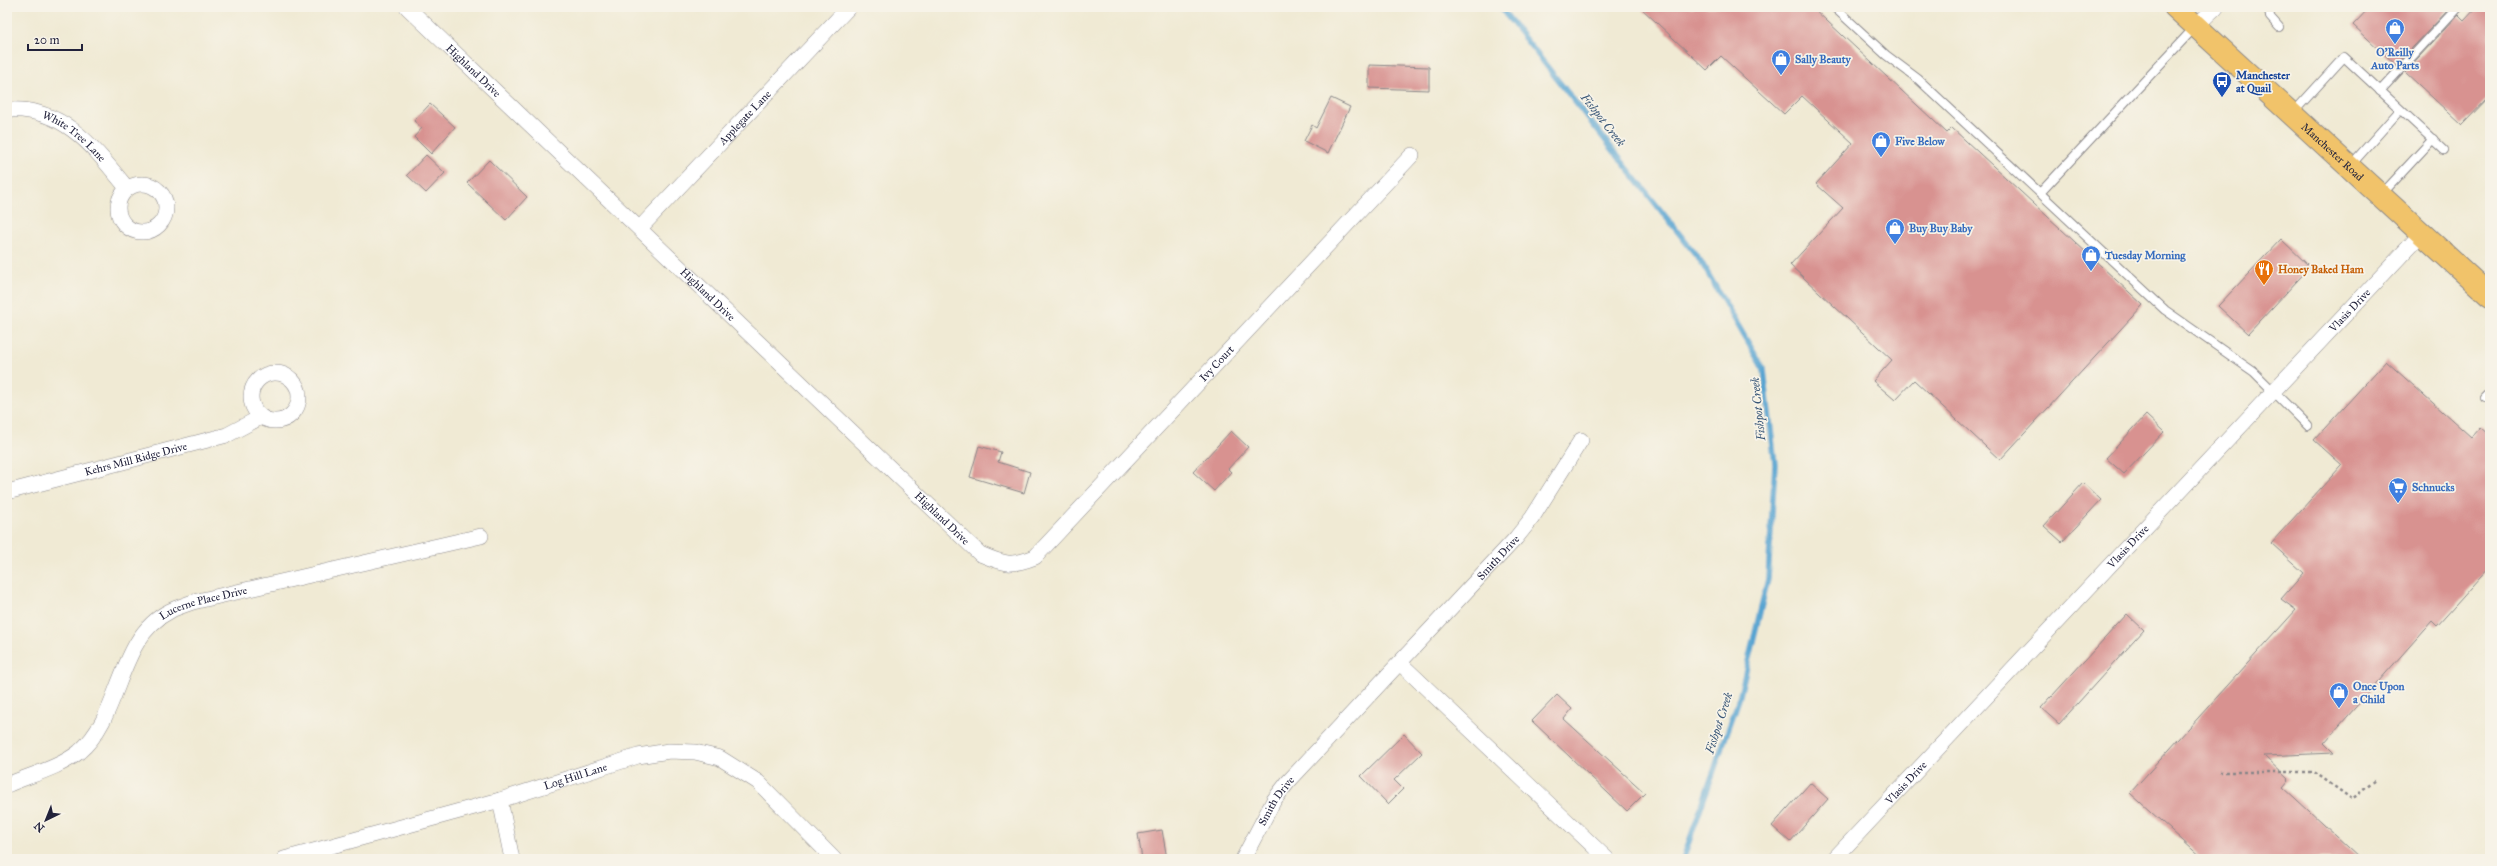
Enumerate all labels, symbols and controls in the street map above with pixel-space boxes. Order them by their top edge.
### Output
shop icon: O'Reilly Auto Parts [2384,17,2406,45]
scale bar [28,26,82,52]
text: 20 m [34,33,60,47]
street label: Highland Drive [443,42,504,100]
place label: O'Reilly Auto Parts [2370,46,2419,72]
shop icon: Sally Beauty [1770,48,1792,76]
place label: Sally Beauty [1795,53,1852,67]
place label: Manchester at Quail [2236,69,2291,96]
bus stop icon: Manchester at Quail [2211,70,2233,98]
street label: Applegate Lane [716,87,774,148]
water label: Fishpot Creek [1576,90,1629,151]
street label: White Tree Lane [41,109,108,165]
street label: Manchester Road [2299,120,2366,184]
shop icon: Five Below [1870,130,1892,158]
place label: Five Below [1895,135,1946,148]
shop icon: Buy Buy Baby [1884,217,1906,245]
place label: Buy Buy Baby [1909,222,1973,236]
shop icon: Tuesday Morning [2080,244,2102,272]
place label: Tuesday Morning [2104,249,2186,263]
restaurant icon: Honey Baked Ham [2253,258,2275,286]
place label: Honey Baked Ham [2278,263,2365,277]
street label: Highland Drive [677,265,738,324]
street label: Vlasis Drive [2326,286,2374,336]
street label: Ivy Court [1197,343,1237,384]
water label: Fishpot Creek [1748,376,1769,442]
street label: Kehrs Mill Ridge Drive [83,440,189,479]
supermarket icon: Schnucks [2387,476,2409,504]
place label: Schnucks [2412,481,2455,494]
street label: Highland Drive [912,489,972,548]
street label: Vlasis Drive [2104,522,2152,572]
street label: Smith Drive [1474,532,1523,583]
street label: Lucerne Place Drive [157,584,249,623]
place label: Once Upon a Child [2353,680,2405,706]
shop icon: Once Upon a Child [2328,681,2350,709]
water label: Fishpot Creek [1702,690,1737,757]
street label: Vlasis Drive [1882,758,1930,808]
street label: Log Hill Lane [542,760,609,793]
street label: Smith Drive [1256,773,1297,828]
north arrow [26,800,66,840]
text: N [31,819,47,835]

